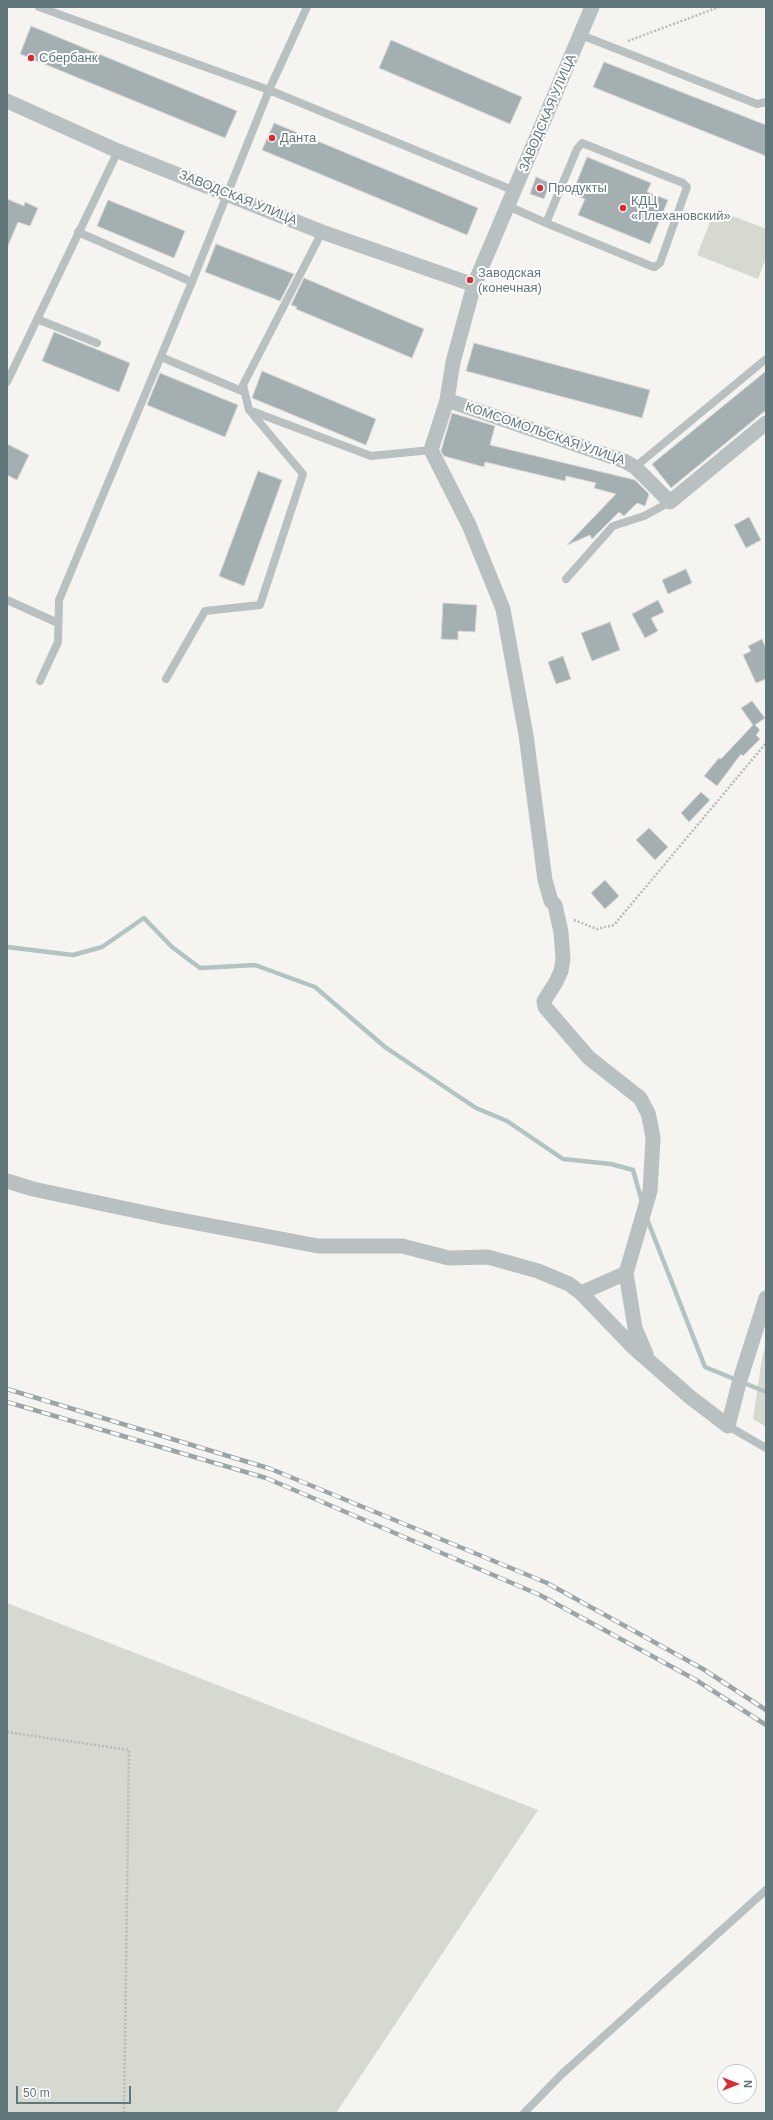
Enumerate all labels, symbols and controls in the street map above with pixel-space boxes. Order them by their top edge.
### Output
place label: Сбербанк [39,50,97,66]
street label: ЗАВОДСКАЯ УЛИЦА [516,52,580,174]
marker: Сбербанк [26,53,36,63]
place label: Данта [280,130,316,146]
marker: Данта [267,133,277,143]
street label: ЗАВОДСКАЯ УЛИЦА [177,167,299,229]
place label: Продукты [548,180,607,196]
marker: Продукты [535,183,545,193]
place label: КДЦ «Плехановский» [631,193,731,224]
marker: КДЦ «Плехановский» [618,203,628,213]
place label: Заводская (конечная) [478,265,542,296]
marker: Заводская (конечная) [465,275,475,285]
street label: КОМСОМОЛЬСКАЯ УЛИЦА [463,399,627,469]
north arrow [717,2064,757,2104]
scale bar [18,2078,133,2104]
text: N [742,2080,754,2088]
text: 50 m [23,2086,50,2100]

